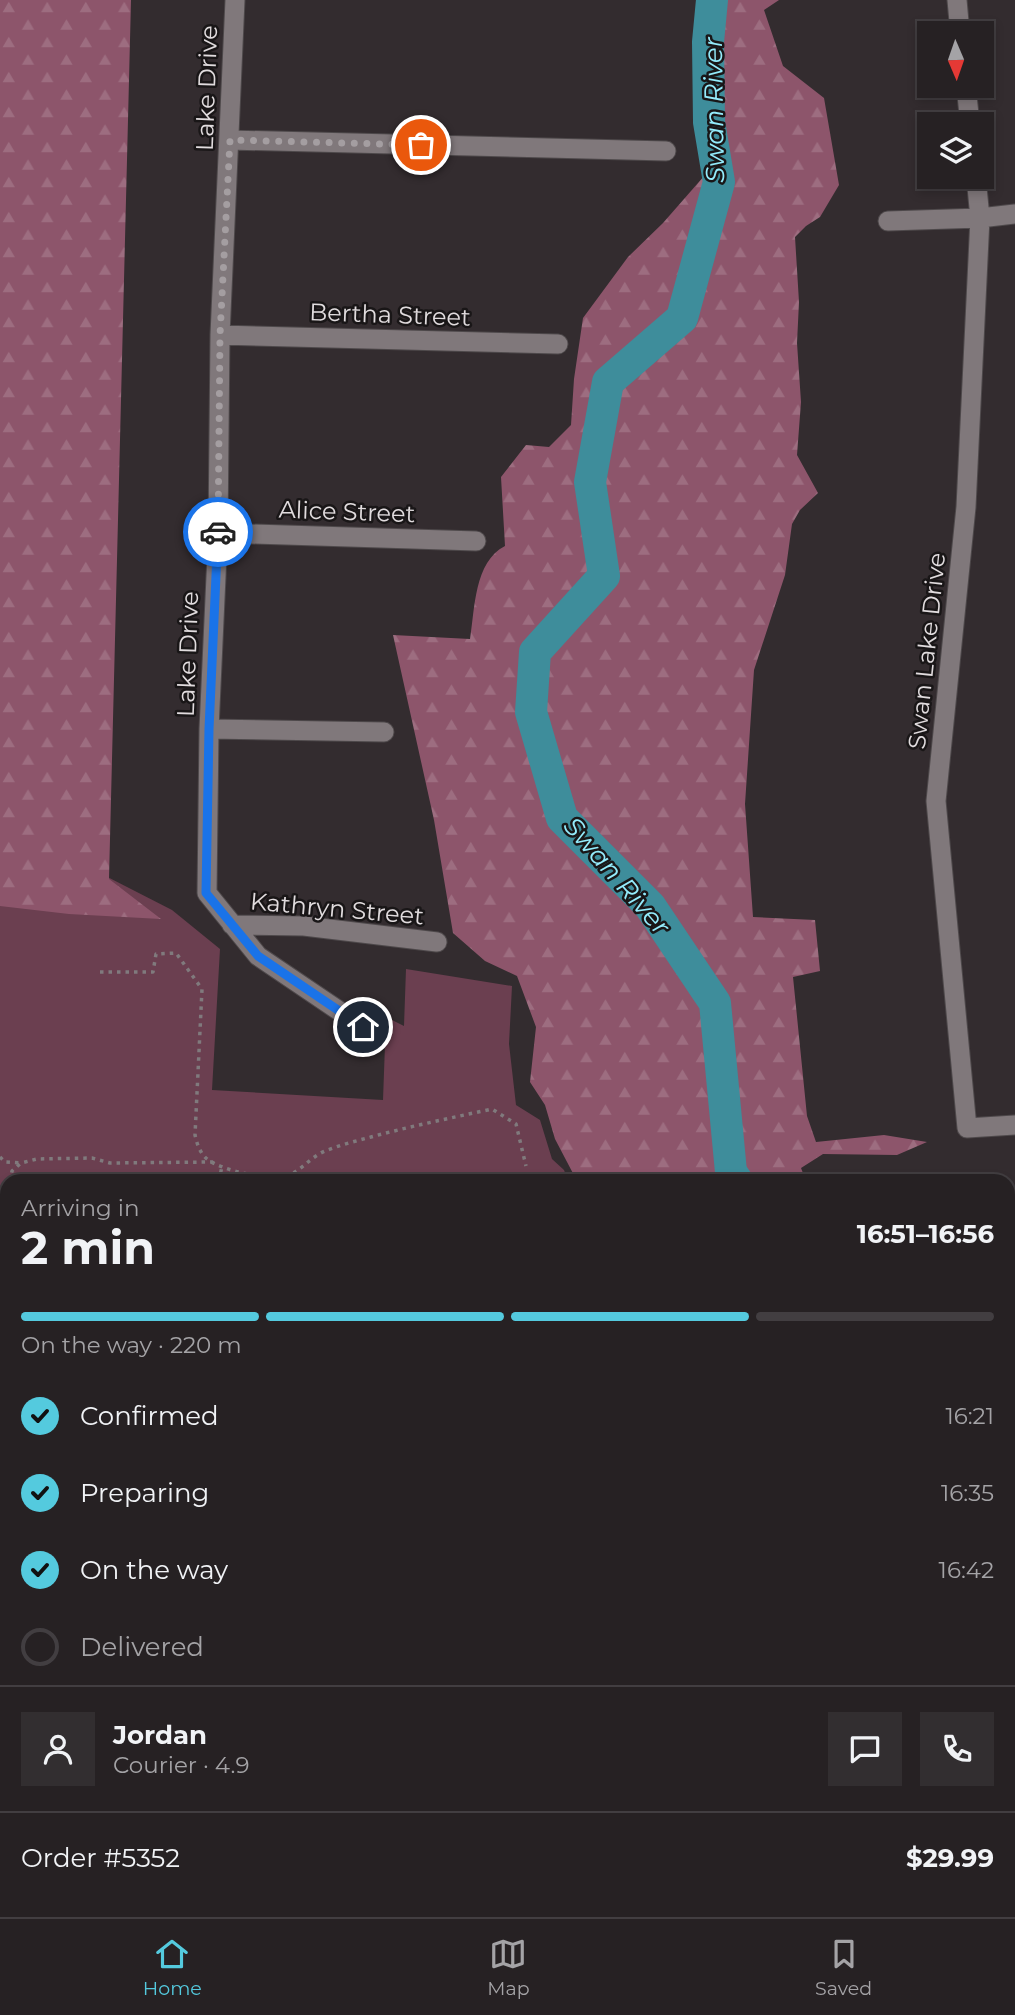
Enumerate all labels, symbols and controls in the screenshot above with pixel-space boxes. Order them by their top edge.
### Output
north arrow [917,21,994,98]
map controls [917,21,994,189]
street label: Lake Drive [190,25,223,151]
water label: Swan River [697,36,731,183]
button: layers [917,112,994,189]
pin [391,115,451,175]
icon: bag [402,126,440,164]
street label: Bertha Street [309,297,471,332]
street label: Alice Street [278,495,416,528]
courier [183,497,253,567]
icon: car [199,513,237,551]
street label: Swan Lake Drive [902,551,951,751]
street label: Lake Drive [171,591,204,717]
water label: Swan River [557,810,677,942]
street label: Kathryn Street [249,886,425,931]
pin [333,997,393,1057]
icon: home [344,1008,382,1046]
text: Arriving in [21,1194,140,1222]
text: 16:51–16:56 [857,1218,994,1250]
text: 2 min [21,1219,155,1276]
text: On the way · 220 m [21,1331,242,1359]
icon: check [21,1397,59,1435]
text: Confirmed [80,1400,219,1432]
text: 16:21 [945,1402,994,1430]
icon: check [21,1474,59,1512]
text: Preparing [80,1477,209,1509]
text: 16:35 [941,1479,994,1507]
icon: check [21,1551,59,1589]
text: On the way [80,1554,228,1586]
text: 16:42 [939,1556,994,1584]
text: Delivered [80,1631,204,1663]
button: person [21,1712,95,1786]
button: chat [828,1712,902,1786]
button: phone [920,1712,994,1786]
text: Jordan [113,1719,207,1751]
text: Courier · 4.9 [113,1751,249,1779]
text: Order #5352 [21,1842,180,1874]
text: $29.99 [906,1842,994,1874]
tab: Home [143,1935,202,2000]
tab: Map [487,1935,530,2000]
tab: Saved [815,1935,872,2000]

